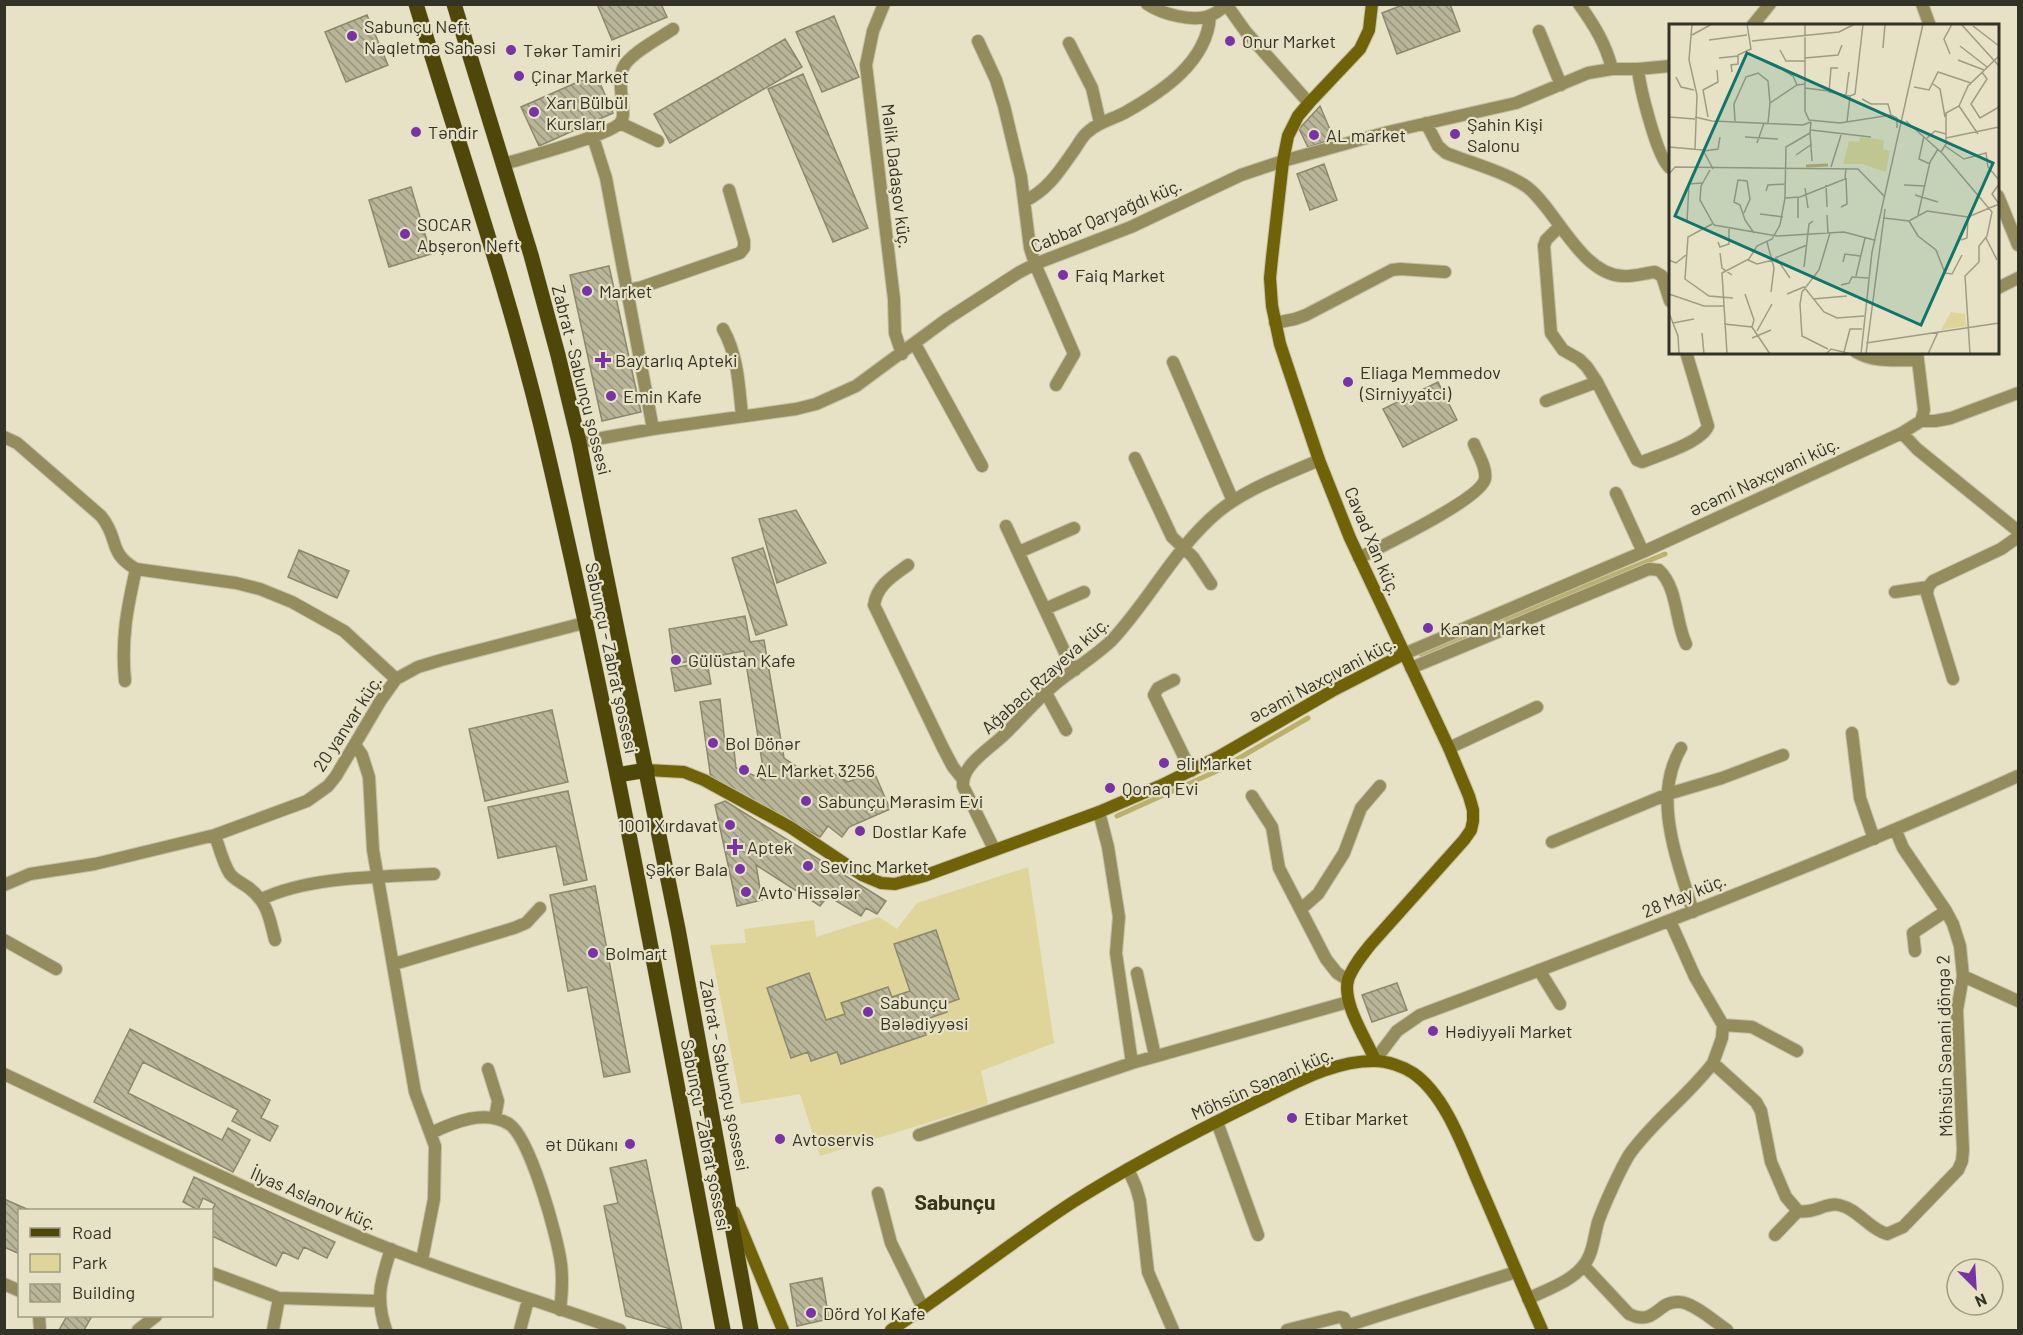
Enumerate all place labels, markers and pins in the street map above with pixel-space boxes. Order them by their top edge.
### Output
place label: Sabunçu Neft Nəqletmə Sahəsi [364,15,496,58]
marker: Sabunçu Neft Nəqletmə Sahəsi [345,29,359,43]
place label: Onur Market [1242,30,1336,52]
marker: Onur Market [1223,34,1237,48]
place label: Təkər Tamiri [523,39,621,61]
marker: Təkər Tamiri [504,43,518,57]
place label: Çinar Market [531,65,629,87]
marker: Çinar Market [512,69,526,83]
place label: Xarı Bülbül Kursları [546,91,628,134]
marker: Xarı Bülbül Kursları [527,105,541,119]
place label: Şahin Kişi Salonu [1467,113,1543,156]
place label: Təndir [428,121,479,143]
place label: AL market [1326,124,1406,146]
marker: Təndir [409,125,423,139]
marker: Şahin Kişi Salonu [1448,127,1462,141]
marker: AL market [1307,128,1321,142]
place label: SOCAR Abşeron Neft [417,213,520,256]
marker: SOCAR Abşeron Neft [398,227,412,241]
place label: Faiq Market [1075,264,1165,286]
marker: Faiq Market [1056,268,1070,282]
place label: Market [599,280,652,302]
marker: Market [580,284,594,298]
place label: Baytarlıq Apteki [615,349,738,371]
marker: Baytarlıq Apteki [596,353,610,367]
place label: Eliaga Memmedov (Sirniyyatci) [1359,361,1501,404]
marker: Eliaga Memmedov (Sirniyyatci) [1341,375,1355,389]
place label: Emin Kafe [623,385,702,407]
marker: Emin Kafe [604,389,618,403]
place label: Kanan Market [1440,617,1546,639]
marker: Kanan Market [1421,621,1435,635]
place label: Gülüstan Kafe [688,649,796,671]
marker: Gülüstan Kafe [669,653,683,667]
place label: Bol Dönər [725,732,801,754]
marker: Bol Dönər [706,736,720,750]
place label: Əli Market [1176,752,1252,774]
marker: Əli Market [1157,756,1171,770]
place label: AL Market 3256 [756,759,875,781]
marker: AL Market 3256 [737,763,751,777]
place label: Qonaq Evi [1122,777,1199,799]
marker: Qonaq Evi [1103,781,1117,795]
place label: Sabunçu Mərasim Evi [818,790,983,812]
marker: Sabunçu Mərasim Evi [799,794,813,808]
place label: 1001 Xırdavat [618,814,718,836]
marker: 1001 Xırdavat [723,818,737,832]
place label: Dostlar Kafe [872,820,967,842]
marker: Dostlar Kafe [853,824,867,838]
place label: Aptek [747,836,793,858]
marker: Aptek [728,840,742,854]
place label: Sevinc Market [820,855,929,877]
place label: Şəkər Bala [645,858,728,880]
marker: Sevinc Market [801,859,815,873]
marker: Şəkər Bala [733,862,747,876]
place label: Avto Hissələr [758,881,860,903]
marker: Avto Hissələr [739,885,753,899]
place label: Bolmart [605,942,668,964]
marker: Bolmart [586,946,600,960]
place label: Sabunçu Bələdiyyəsi [880,991,968,1034]
marker: Sabunçu Bələdiyyəsi [861,1005,875,1019]
place label: Hədiyyəli Market [1445,1020,1573,1042]
marker: Hədiyyəli Market [1426,1024,1440,1038]
place label: Etibar Market [1304,1107,1409,1129]
marker: Etibar Market [1285,1111,1299,1125]
place label: Avtoservis [792,1128,874,1150]
marker: Avtoservis [773,1132,787,1146]
place label: Ət Dükanı [545,1133,618,1155]
marker: Ət Dükanı [623,1137,637,1151]
place label: Dörd Yol Kafe [823,1302,926,1324]
marker: Dörd Yol Kafe [804,1306,818,1320]

